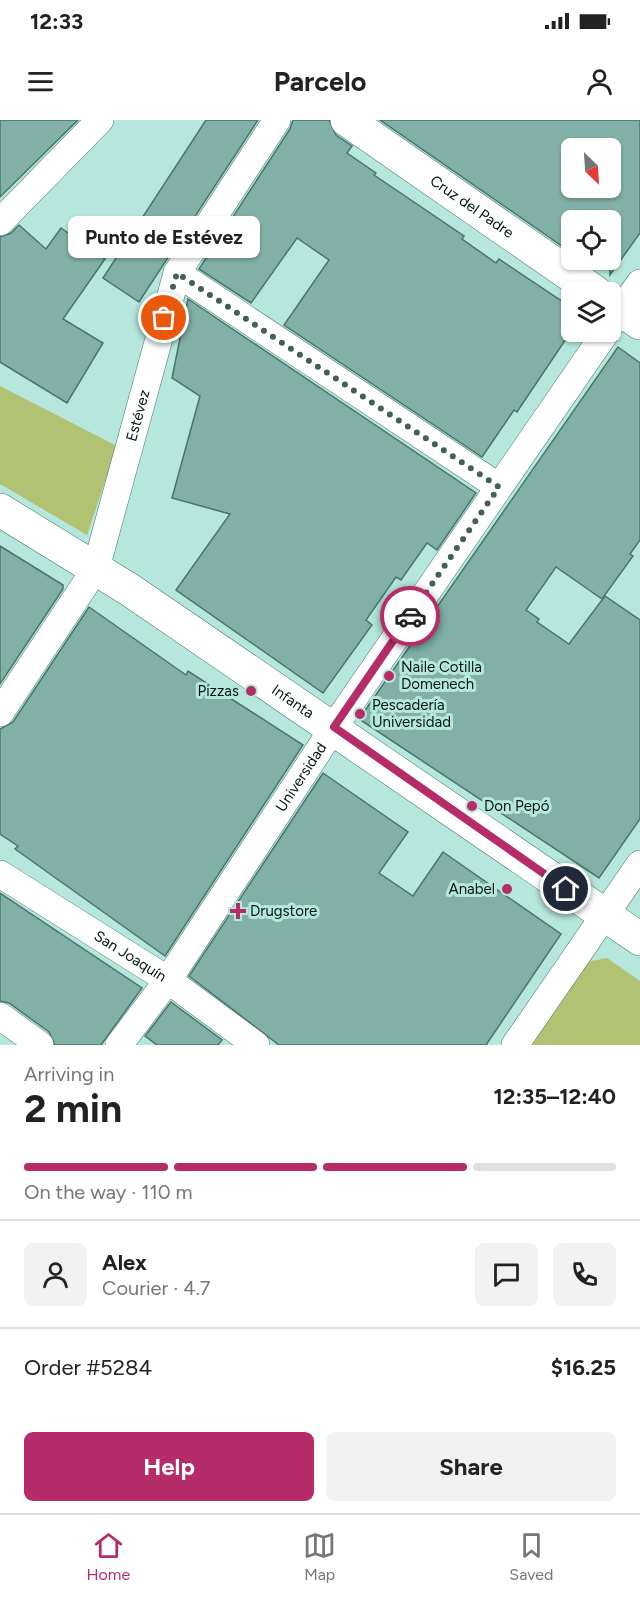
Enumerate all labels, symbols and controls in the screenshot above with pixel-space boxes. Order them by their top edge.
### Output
text: 12:33 [30,8,83,35]
icon: menu [24,65,57,98]
text: Parcelo [274,65,366,98]
icon: person [583,65,616,98]
north arrow [561,138,621,198]
map controls [561,138,621,342]
street label: Cruz del Padre [427,171,517,242]
button: locate [561,210,621,270]
callout: Punto de Estévez [68,216,260,258]
text: Punto de Estévez [85,225,243,249]
button: layers [561,282,621,342]
pin [138,292,189,343]
icon: bag [147,301,180,334]
street label: Estévez [122,388,154,443]
courier [380,586,440,646]
icon: car [394,600,427,633]
place label: Naile Cotilla Domenech [401,658,482,693]
marker: Naile Cotilla Domenech [382,669,396,683]
street label: Infanta [268,681,317,722]
place label: Pizzas [197,682,239,700]
marker: Pizzas [244,684,258,698]
place label: Pescadería Universidad [372,696,451,731]
marker: Pescadería Universidad [353,707,367,721]
street label: Universidad [272,739,330,815]
place label: Don Pepó [484,797,550,815]
marker: Don Pepó [465,799,479,813]
pin [540,863,591,914]
icon: home [549,872,582,905]
place label: Anabel [449,880,495,898]
marker: Anabel [500,882,514,896]
place label: Drugstore [250,902,317,920]
marker: Drugstore [231,904,245,918]
street label: San Joaquín [91,927,170,986]
text: Arriving in [24,1062,114,1086]
text: 12:35–12:40 [493,1083,616,1110]
text: 2 min [24,1085,122,1132]
text: On the way · 110 m [24,1180,192,1204]
button: person [24,1243,87,1306]
button: chat [475,1243,538,1306]
button: phone [553,1243,616,1306]
text: Alex [102,1249,147,1276]
text: Courier · 4.7 [102,1276,211,1300]
text: Order #5284 [24,1354,152,1381]
text: $16.25 [551,1354,616,1381]
button: Help [24,1432,314,1501]
button: Share [326,1432,616,1501]
tab: Home [87,1529,130,1584]
tab: Map [303,1529,336,1584]
tab: Saved [509,1529,553,1584]

